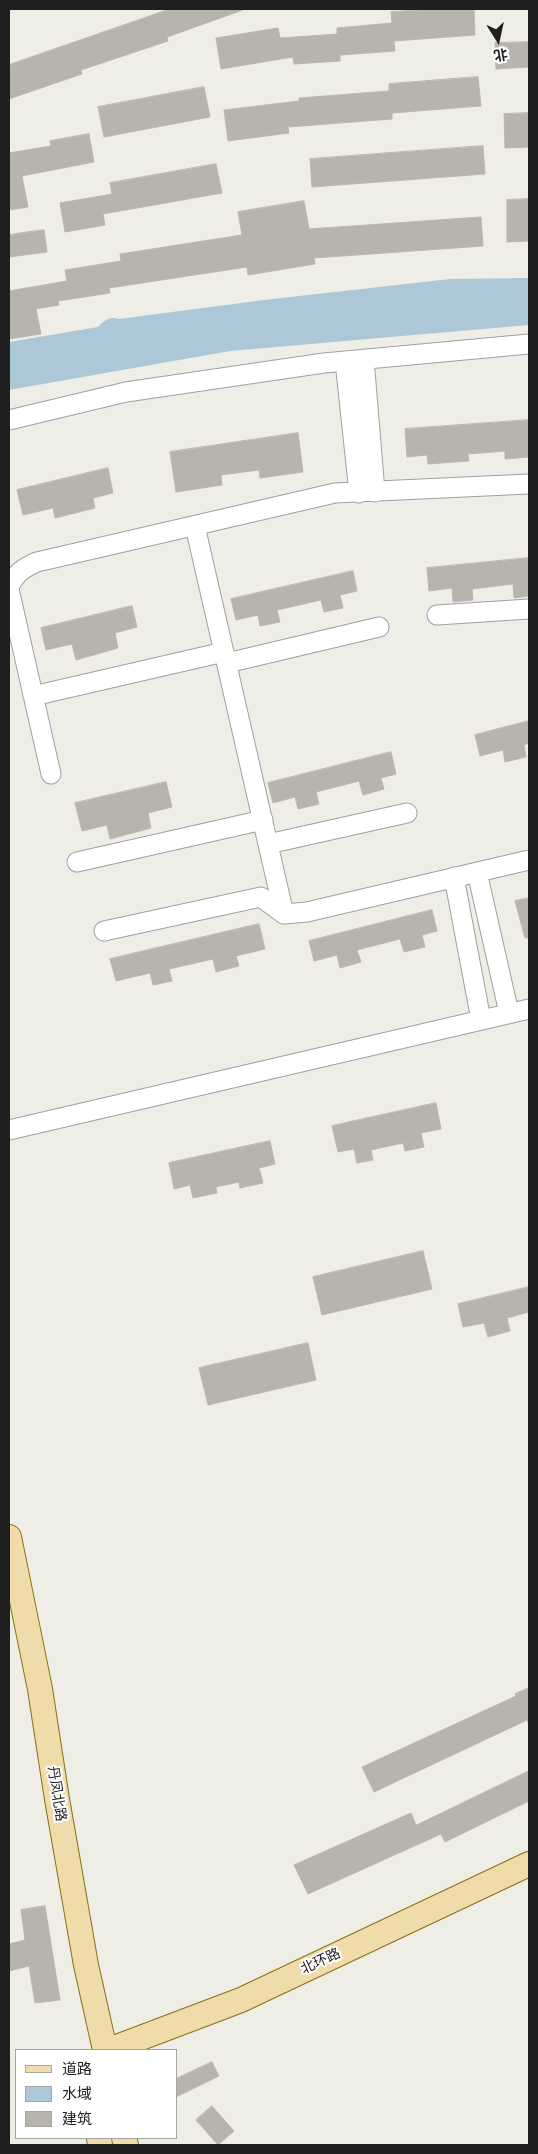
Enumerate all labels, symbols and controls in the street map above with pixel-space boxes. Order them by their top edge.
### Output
north arrow [473,15,523,65]
text: 北 [492,44,509,67]
street label: 丹凤北路 [43,1765,69,1823]
street label: 北环路 [298,1946,344,1978]
legend [15,2049,178,2139]
text: 道路 [62,2057,92,2080]
text: 水域 [62,2082,92,2105]
text: 建筑 [62,2107,92,2130]

